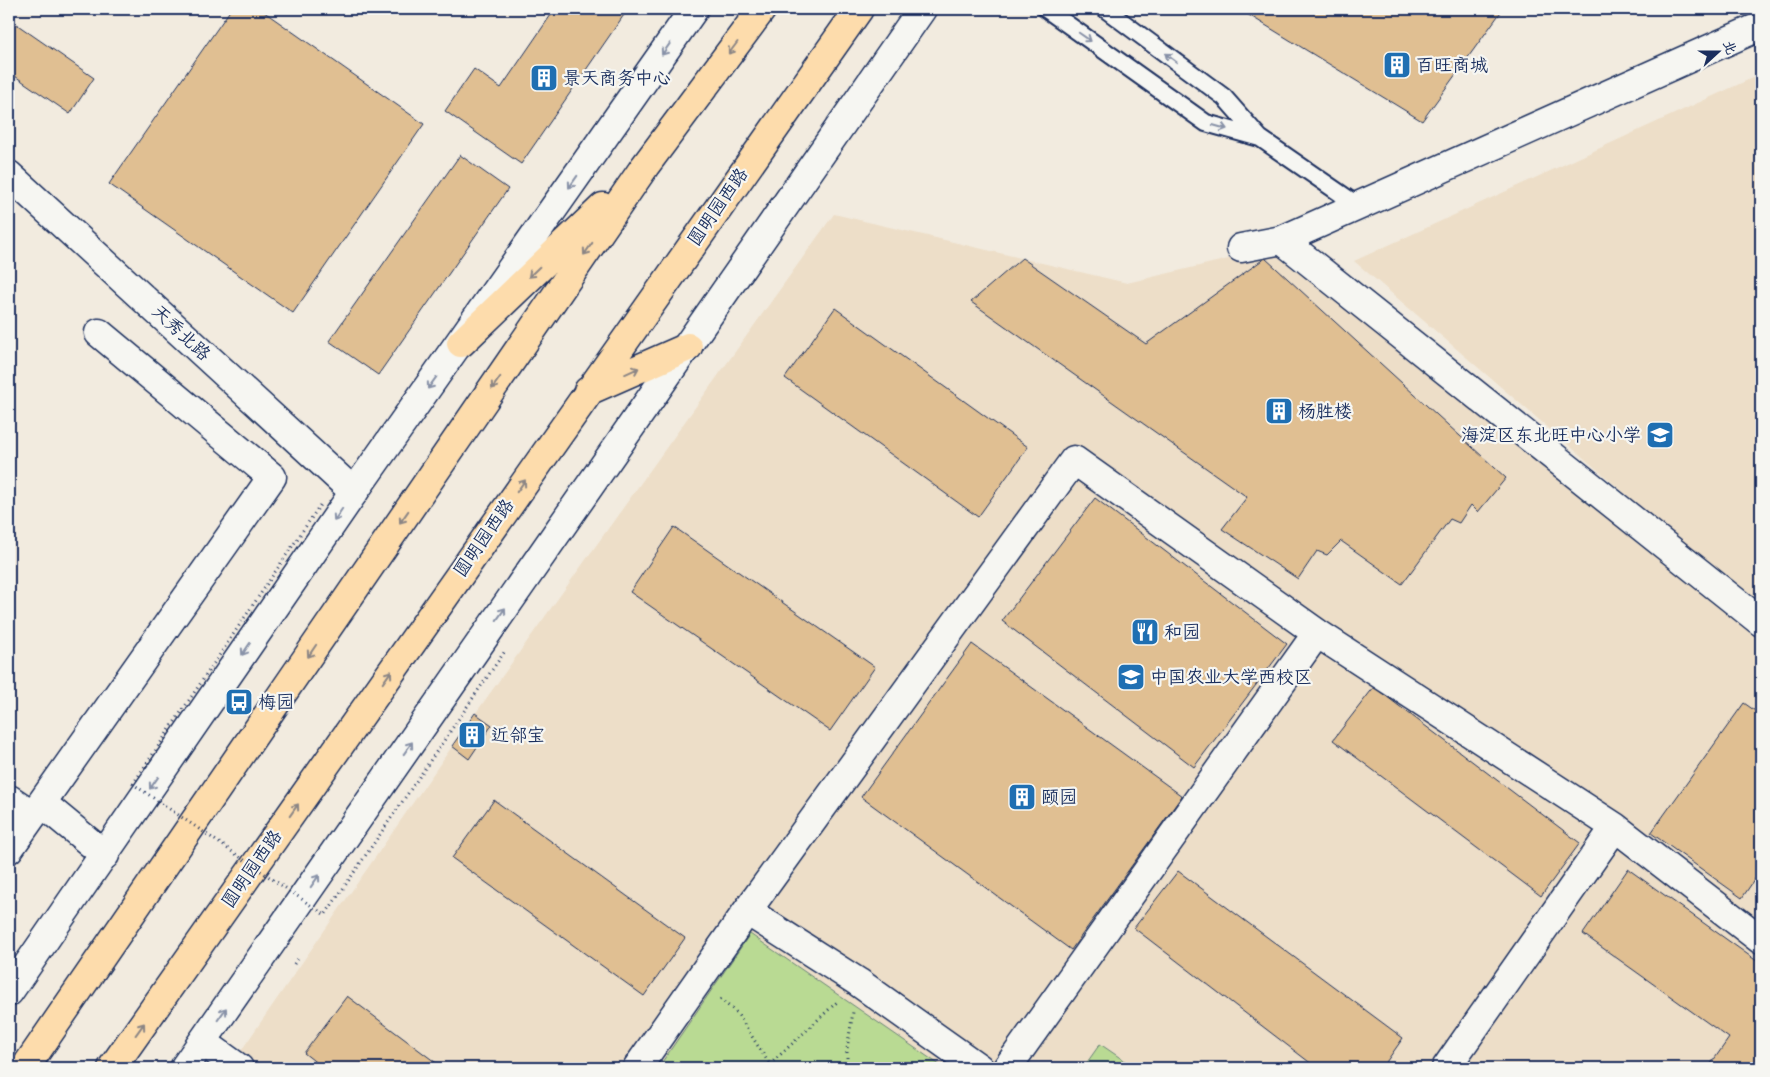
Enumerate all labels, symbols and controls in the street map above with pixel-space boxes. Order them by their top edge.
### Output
north arrow [1692,28,1742,78]
one-way arrow [1078,32,1092,42]
text: 北 [1719,38,1740,57]
one-way arrow [728,41,738,55]
one-way arrow [661,42,671,56]
building icon: 百旺商城 [1382,50,1412,80]
one-way arrow [1164,53,1178,63]
place label: 百旺商城 [1416,55,1488,76]
building icon: 景天商务中心 [529,63,559,93]
place label: 景天商务中心 [563,68,671,89]
one-way arrow [1212,122,1228,132]
street label: 圆明园西路 [684,164,752,250]
one-way arrow [568,175,578,189]
one-way arrow [583,242,593,256]
one-way arrow [528,266,541,278]
street label: 天秀北路 [148,301,214,365]
one-way arrow [624,365,639,375]
one-way arrow [427,376,437,390]
one-way arrow [491,376,501,390]
building icon: 杨胜楼 [1264,396,1294,426]
place label: 杨胜楼 [1298,401,1352,422]
school or university icon: 海淀区东北旺中心小学 [1645,420,1675,450]
place label: 海淀区东北旺中心小学 [1461,425,1641,446]
one-way arrow [516,479,526,493]
street label: 圆明园西路 [450,495,518,581]
one-way arrow [333,508,343,522]
one-way arrow [399,510,409,524]
one-way arrow [496,607,506,621]
restaurant icon: 和园 [1130,617,1160,647]
place label: 和园 [1164,622,1200,643]
one-way arrow [241,642,251,656]
one-way arrow [307,644,317,658]
school or university icon: 中国农业大学西校区 [1116,662,1146,692]
place label: 中国农业大学西校区 [1150,667,1312,688]
one-way arrow [382,670,392,684]
bus stop icon: 梅园 [224,687,254,717]
place label: 梅园 [258,692,294,713]
building icon: 近邻宝 [457,720,487,750]
place label: 近邻宝 [491,725,545,746]
one-way arrow [403,741,413,755]
one-way arrow [149,776,159,790]
building icon: 颐园 [1007,782,1037,812]
place label: 颐园 [1041,787,1077,808]
one-way arrow [289,803,299,817]
street label: 圆明园西路 [218,826,286,912]
one-way arrow [310,874,320,888]
one-way arrow [217,1007,227,1021]
one-way arrow [135,1022,145,1036]

